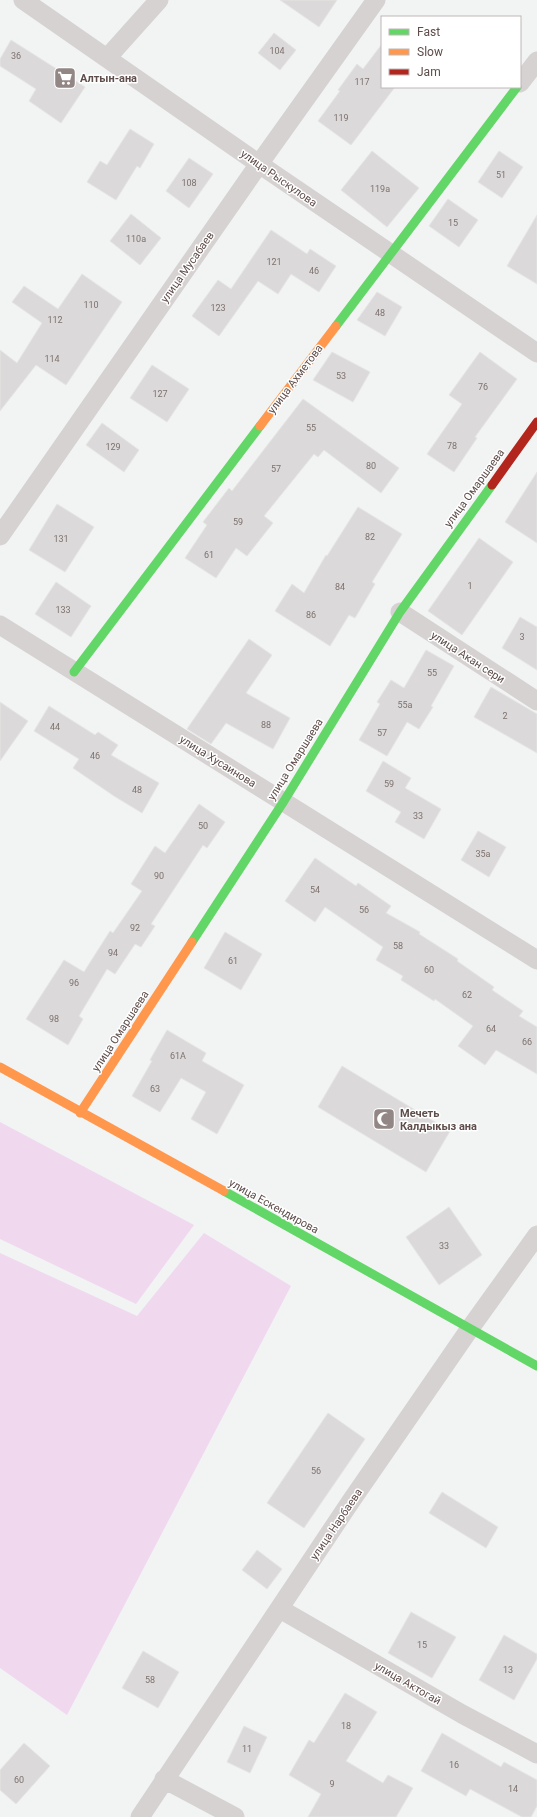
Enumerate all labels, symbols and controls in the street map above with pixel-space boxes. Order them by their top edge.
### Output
legend [381,16,521,88]
text: Fast [417,25,440,39]
text: Slow [417,45,443,59]
house number: 104 [269,46,285,56]
house number: 36 [11,51,21,61]
supermarket icon: Алтын-ана [52,65,78,91]
text: Jam [417,65,441,79]
place label: Алтын-ана [80,72,137,85]
house number: 117 [354,77,370,87]
house number: 119 [333,113,349,123]
street label: улица Рыскулова [238,147,319,210]
house number: 51 [496,170,506,180]
house number: 108 [181,178,197,188]
house number: 119а [370,184,390,194]
house number: 15 [448,218,458,228]
street label: улица Мусабаев [158,229,217,305]
house number: 110а [126,234,146,244]
house number: 121 [266,257,282,267]
house number: 46 [309,266,319,276]
house number: 110 [83,300,99,310]
house number: 123 [210,303,226,313]
house number: 48 [375,308,385,318]
house number: 112 [47,315,63,325]
street label: улица Ахметова [265,342,326,416]
house number: 114 [44,354,60,364]
house number: 53 [336,371,346,381]
house number: 76 [478,382,488,392]
house number: 127 [152,389,168,399]
house number: 55 [306,423,316,433]
house number: 78 [447,441,457,451]
house number: 129 [105,442,121,452]
street label: улица Омаршаева [442,447,507,530]
house number: 80 [366,461,376,471]
house number: 57 [271,464,281,474]
house number: 59 [233,517,243,527]
house number: 82 [365,532,375,542]
house number: 131 [53,534,69,544]
house number: 61 [204,550,214,560]
house number: 1 [467,581,473,591]
house number: 84 [335,582,345,592]
house number: 133 [55,605,71,615]
house number: 86 [306,610,316,620]
street label: улица Акан сери [428,629,507,686]
house number: 3 [519,632,525,642]
house number: 55 [427,668,437,678]
house number: 55а [397,700,413,710]
house number: 2 [502,711,508,721]
street label: улица Омаршаева [265,716,326,802]
house number: 88 [261,720,271,730]
house number: 44 [50,722,60,732]
house number: 57 [377,728,387,738]
street label: улица Хусаинова [177,733,258,790]
house number: 46 [90,751,100,761]
house number: 59 [384,779,394,789]
house number: 48 [132,785,142,795]
house number: 33 [413,811,423,821]
house number: 50 [198,821,208,831]
house number: 35а [475,849,491,859]
house number: 90 [154,871,164,881]
house number: 54 [310,885,320,895]
house number: 56 [359,905,369,915]
house number: 92 [130,923,140,933]
house number: 58 [393,941,403,951]
house number: 94 [108,948,118,958]
house number: 61 [228,956,238,966]
house number: 60 [424,965,434,975]
house number: 96 [69,978,79,988]
street label: улица Омаршаева [89,988,151,1074]
house number: 62 [462,990,472,1000]
house number: 98 [49,1014,59,1024]
house number: 64 [486,1024,496,1034]
house number: 66 [522,1037,532,1047]
house number: 61А [170,1051,186,1061]
house number: 63 [150,1084,160,1094]
mosque icon: Мечеть Калдыкыз ана [371,1106,397,1132]
place label: Мечеть Калдыкыз ана [400,1107,477,1133]
street label: улица Ескендирова [227,1176,321,1237]
house number: 33 [439,1241,449,1251]
house number: 56 [311,1466,321,1476]
street label: улица Нарбаева [308,1486,365,1562]
house number: 15 [417,1640,427,1650]
street label: улица Актогай [372,1659,443,1708]
house number: 13 [503,1665,513,1675]
house number: 58 [145,1675,155,1685]
house number: 18 [341,1721,351,1731]
house number: 11 [242,1744,252,1754]
house number: 16 [449,1760,459,1770]
house number: 60 [14,1775,24,1785]
house number: 9 [329,1779,335,1789]
house number: 14 [508,1784,518,1794]

